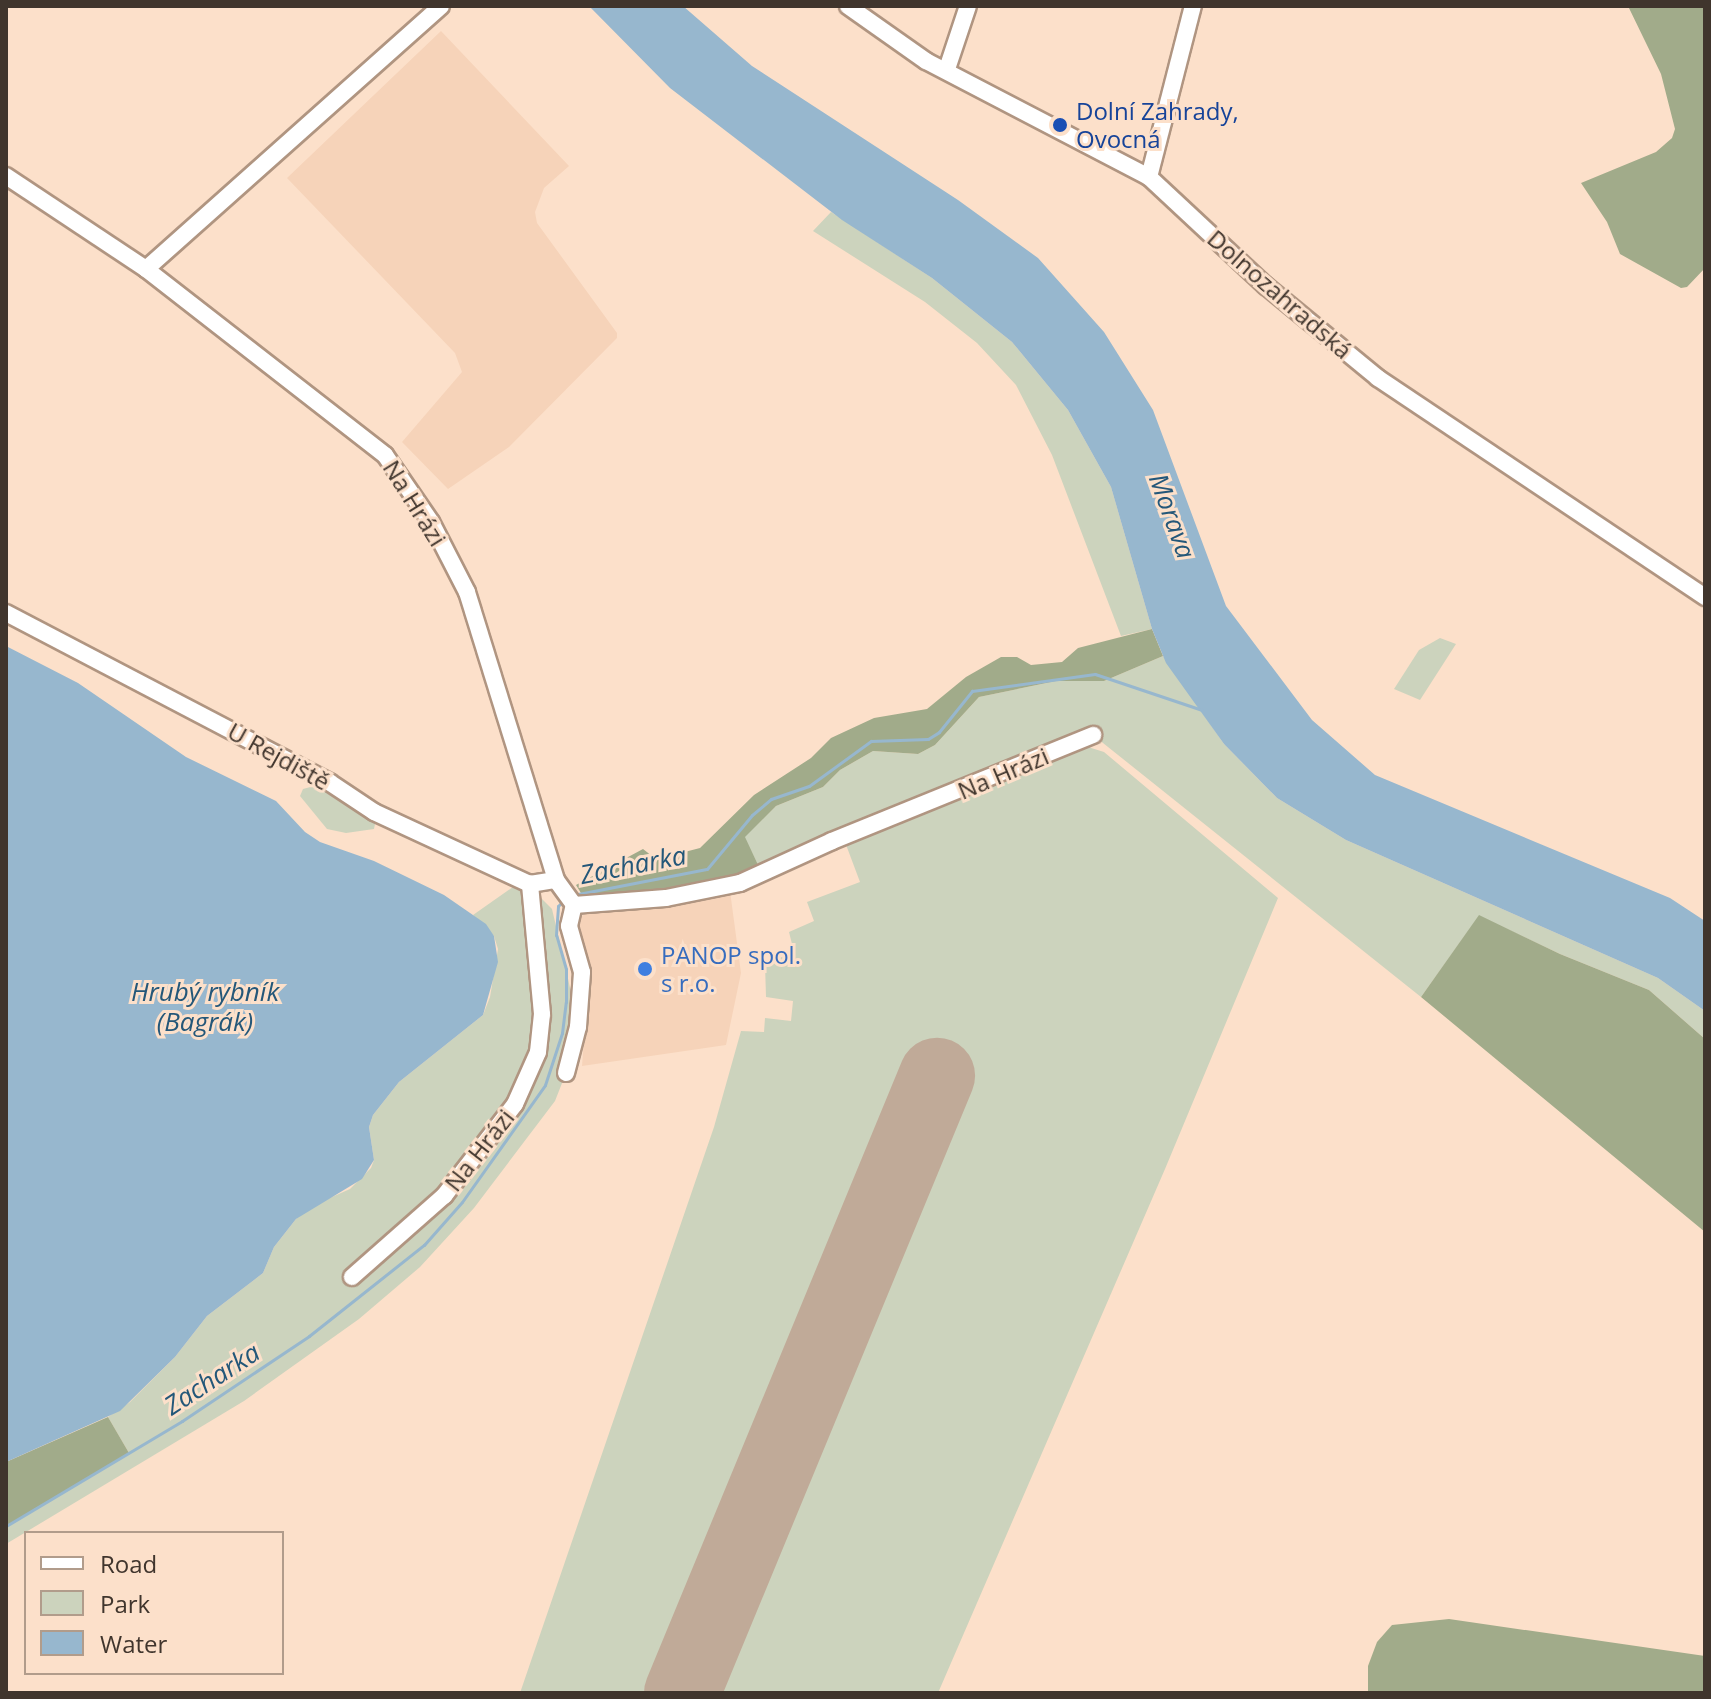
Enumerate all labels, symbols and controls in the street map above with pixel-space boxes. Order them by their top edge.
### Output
place label: Dolní Zahrady, Ovocná [1076,97,1239,153]
marker: Dolní Zahrady, Ovocná [1051,116,1069,134]
street label: Dolnozahradská [1202,224,1358,364]
street label: Na Hrázi [377,455,453,551]
water label: Morava [1142,469,1202,563]
street label: U Rejdiště [223,716,335,796]
street label: Na Hrázi [953,741,1053,805]
water label: Zacharka [577,839,689,891]
place label: PANOP spol. s r.o. [661,941,801,997]
marker: PANOP spol. s r.o. [636,960,654,978]
water label: Hrubý rybník (Bagrák) [131,976,279,1038]
street label: Na Hrázi [438,1103,520,1197]
water label: Zacharka [158,1337,266,1421]
legend [24,1531,284,1675]
text: Road [100,1547,157,1580]
text: Park [100,1587,150,1620]
text: Water [100,1627,167,1660]

